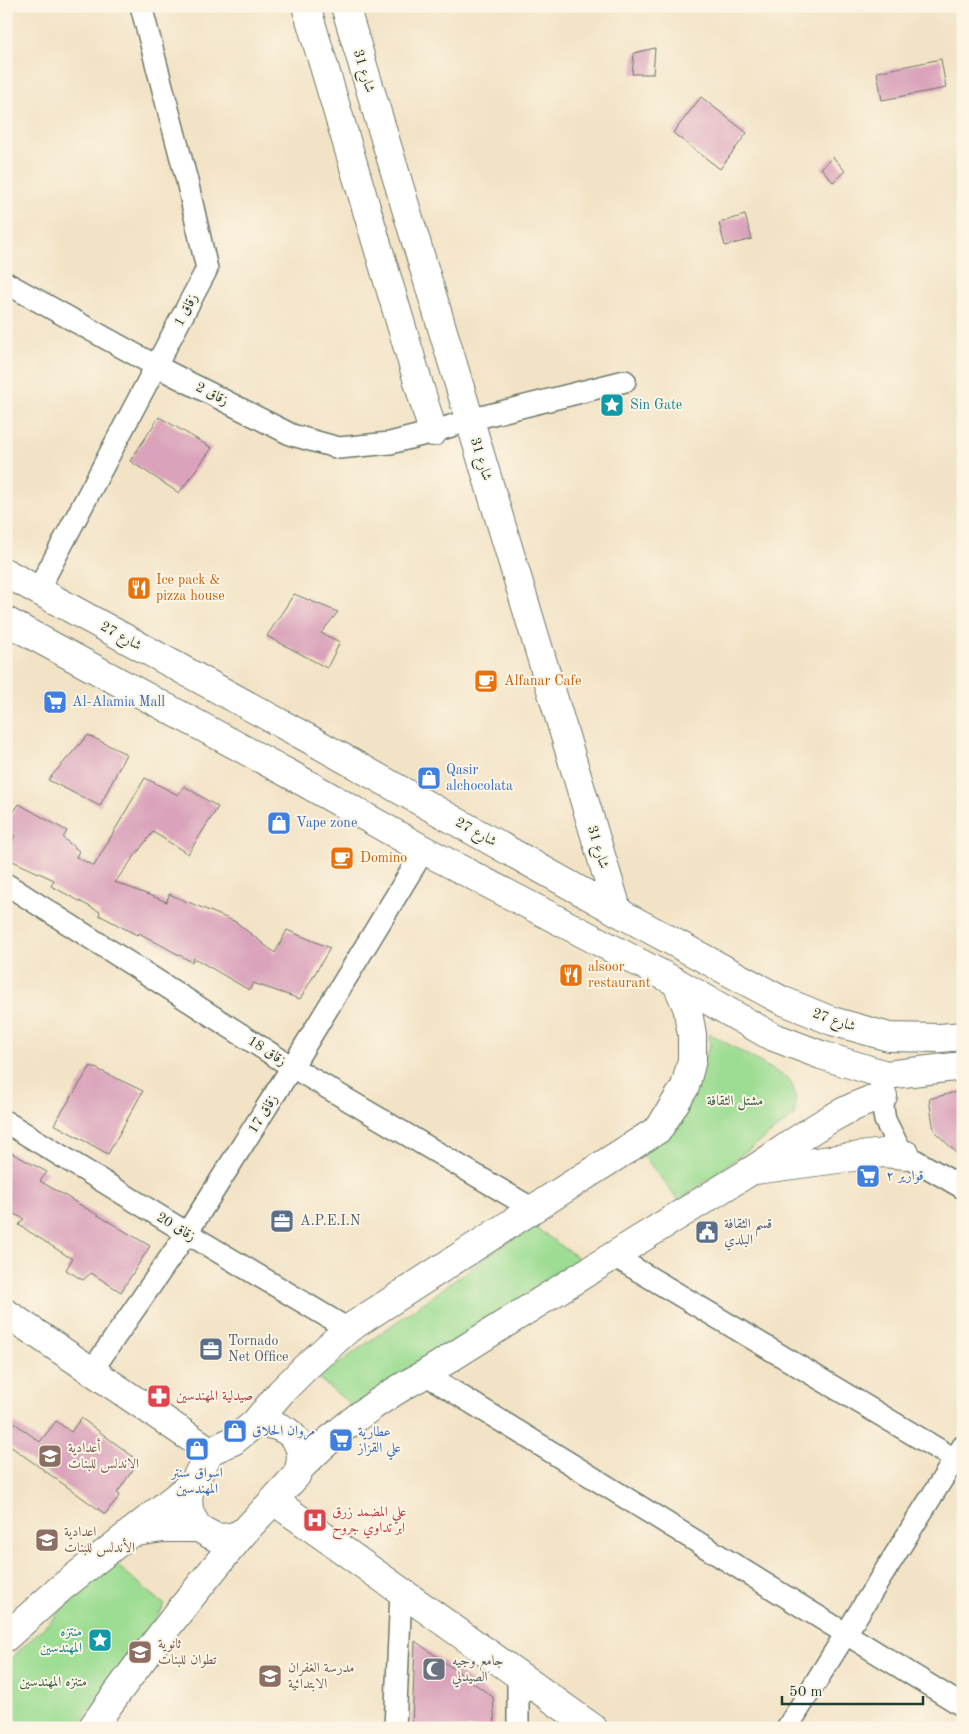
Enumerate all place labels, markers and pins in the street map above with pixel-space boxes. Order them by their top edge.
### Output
place icon: Sin Gate [599,392,625,418]
place label: Sin Gate [630,398,682,412]
place label: Ice pack & pizza house [156,573,225,603]
restaurant icon: Ice pack & pizza house [126,575,152,601]
cafe icon: Alfanar Cafe [473,668,499,694]
place label: Alfanar Cafe [504,674,582,688]
supermarket icon: Al-Alamia Mall [42,689,68,715]
place label: Al-Alamia Mall [72,695,165,709]
place label: Qasir alchocolata [446,763,513,793]
shop icon: Qasir alchocolata [416,765,442,791]
shop icon: Vape zone [266,810,292,836]
place label: Vape zone [296,816,357,830]
cafe icon: Domino [329,845,355,871]
place label: Domino [360,851,407,865]
place label: alsoor restaurant [588,960,651,990]
restaurant icon: alsoor restaurant [558,962,584,988]
supermarket icon: قوارير ٢ [855,1163,881,1189]
place label: قوارير ٢ [886,1169,924,1184]
office icon: A.P.E.I.N [269,1208,295,1234]
place label: A.P.E.I.N [300,1214,361,1228]
place label: قسم الثقافة البلدي [724,1217,772,1251]
public building icon: قسم الثقافة البلدي [694,1219,720,1245]
place label: Tornado Net Office [228,1334,288,1364]
office icon: Tornado Net Office [198,1336,224,1362]
pharmacy icon: صيدلية المهندسين [146,1383,172,1409]
place label: صيدلية المهندسين [176,1389,253,1404]
shop icon: مروان الحلاق [222,1418,248,1444]
place label: مروان الحلاق [252,1424,315,1440]
place label: عطارية علي القزاز [356,1425,401,1460]
supermarket icon: عطارية علي القزاز [328,1427,354,1453]
shop icon: اسواق سنتر المهندسين [184,1436,210,1462]
place label: أعدادية الاندلس للبنات [68,1437,139,1473]
school or university icon: أعدادية الاندلس للبنات [37,1443,63,1469]
place label: اسواق سنتر المهندسين [169,1466,223,1497]
place label: علي المضمد زرق ابر تداوي جروح [332,1505,407,1540]
hospital icon: علي المضمد زرق ابر تداوي جروح [302,1507,328,1533]
place label: اعدادية الأندلس للبنات [64,1525,135,1557]
school or university icon: اعدادية الأندلس للبنات [34,1527,60,1553]
place label: منتزه المهندسين [40,1625,82,1656]
place icon: منتزه المهندسين [87,1627,113,1653]
place label: ثانوية تطوان للبنات [158,1637,217,1668]
school or university icon: ثانوية تطوان للبنات [127,1639,153,1665]
place label: جامع وجيه الصيدلي [452,1654,503,1688]
mosque icon: جامع وجيه الصيدلي [421,1656,447,1682]
place label: مدرسة الغفران الابتدائية [288,1661,355,1692]
school or university icon: مدرسة الغفران الابتدائية [257,1663,283,1689]

